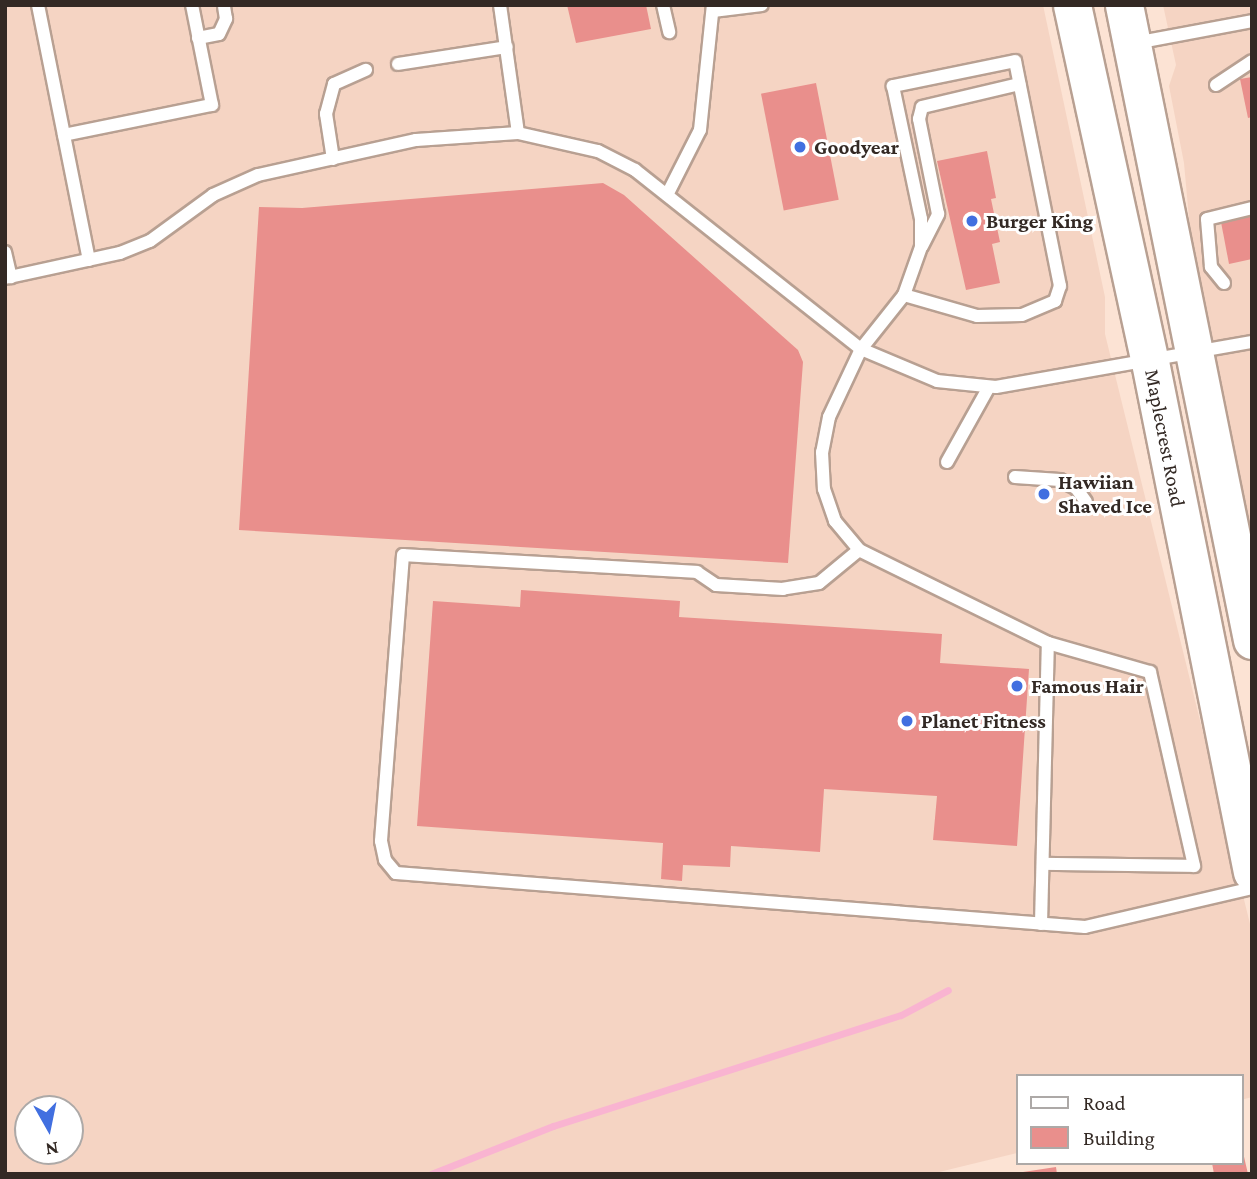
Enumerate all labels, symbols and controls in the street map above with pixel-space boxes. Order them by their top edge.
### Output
place label: Goodyear [814,134,899,160]
marker: Goodyear [792,139,808,155]
place label: Burger King [986,208,1093,234]
marker: Burger King [964,213,980,229]
street label: Maplecrest Road [1139,367,1191,509]
place label: Hawiian Shaved Ice [1058,469,1152,519]
marker: Hawiian Shaved Ice [1036,486,1052,502]
place label: Famous Hair [1031,673,1144,699]
marker: Famous Hair [1009,678,1025,694]
place label: Planet Fitness [921,708,1046,734]
marker: Planet Fitness [899,713,915,729]
legend [1016,1074,1243,1165]
text: Road [1083,1091,1126,1115]
north arrow [14,1095,84,1165]
text: Building [1083,1126,1155,1150]
text: N [44,1138,60,1161]

